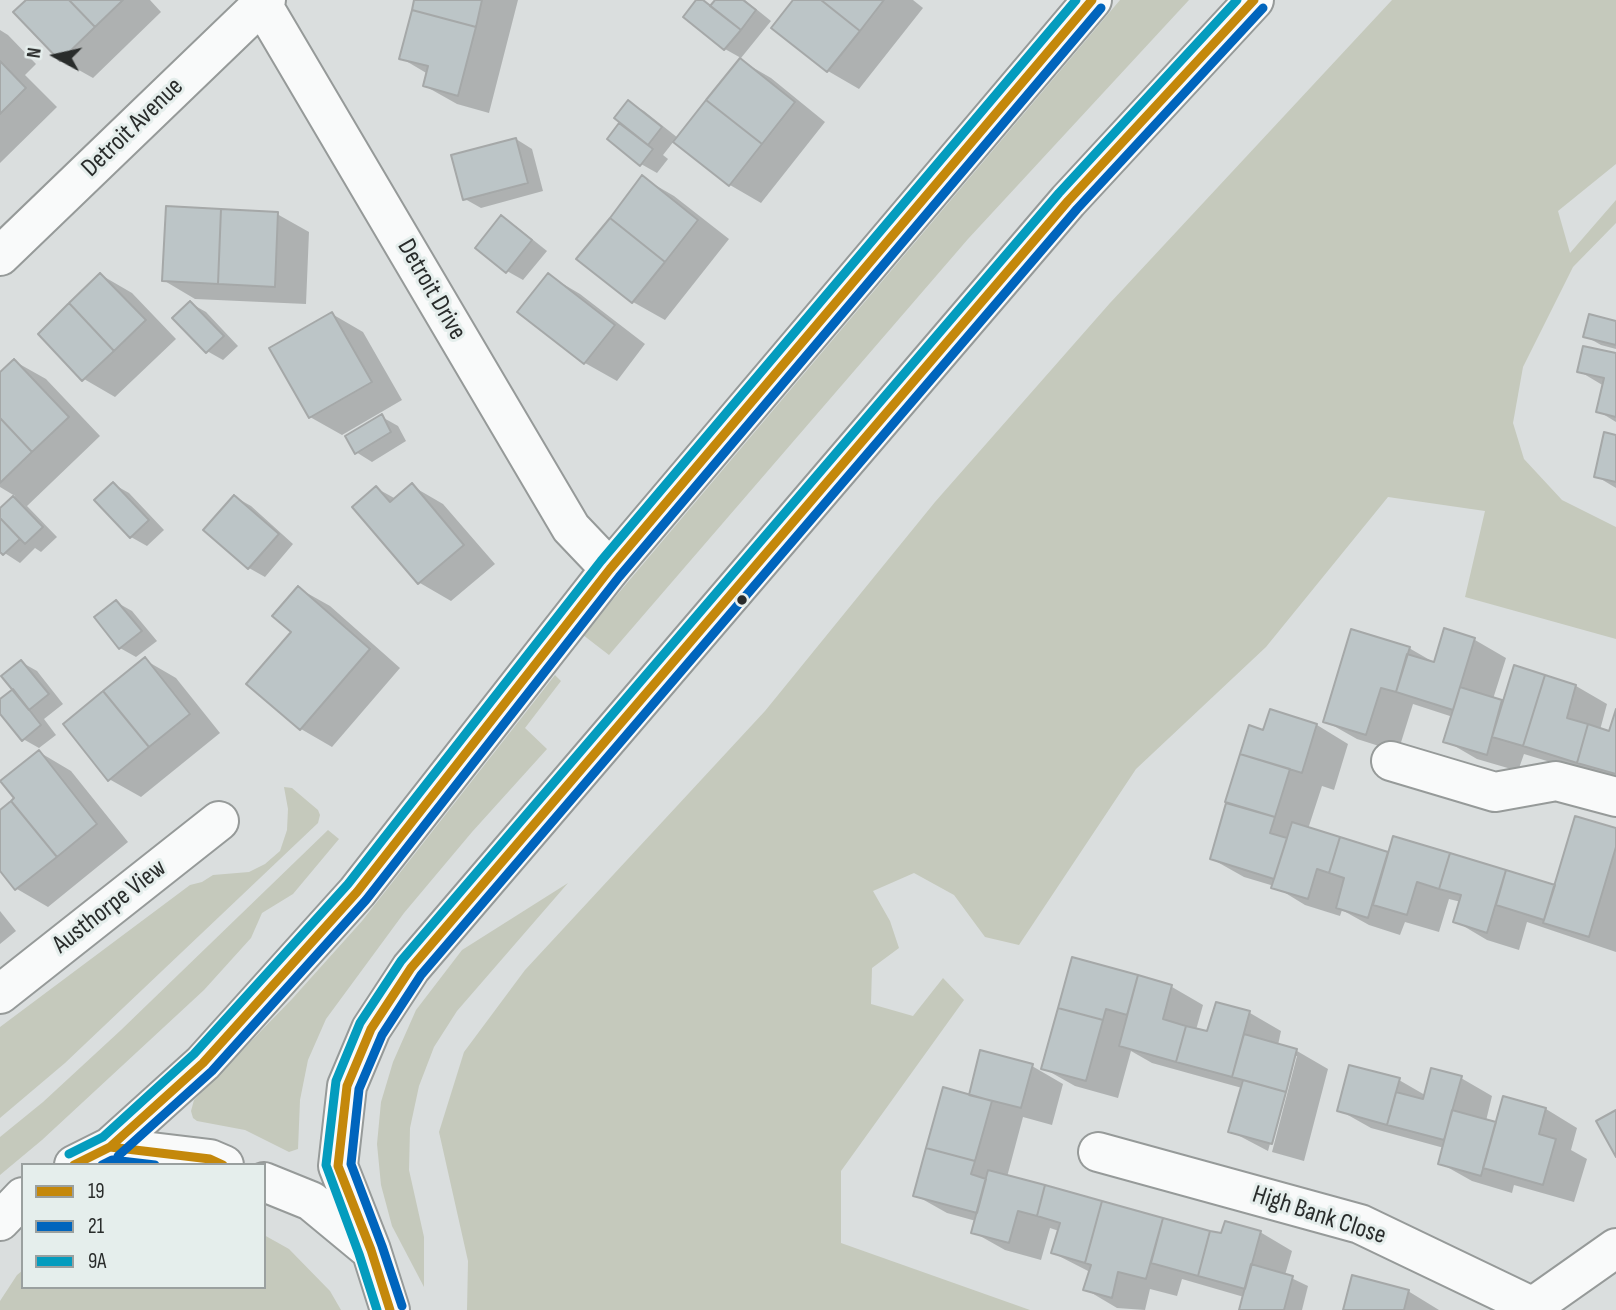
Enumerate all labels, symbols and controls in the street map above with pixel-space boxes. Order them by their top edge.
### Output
north arrow [21,21,91,91]
text: N [23,46,47,60]
street label: Detroit Avenue [76,72,190,184]
street label: Detroit Drive [390,234,472,346]
unlabelled marker [735,593,749,607]
street label: Austhorpe View [47,853,173,961]
legend [21,1163,266,1289]
text: 19 [88,1179,105,1204]
street label: High Bank Close [1248,1180,1390,1252]
text: 21 [88,1214,104,1239]
text: 9A [88,1249,106,1274]

